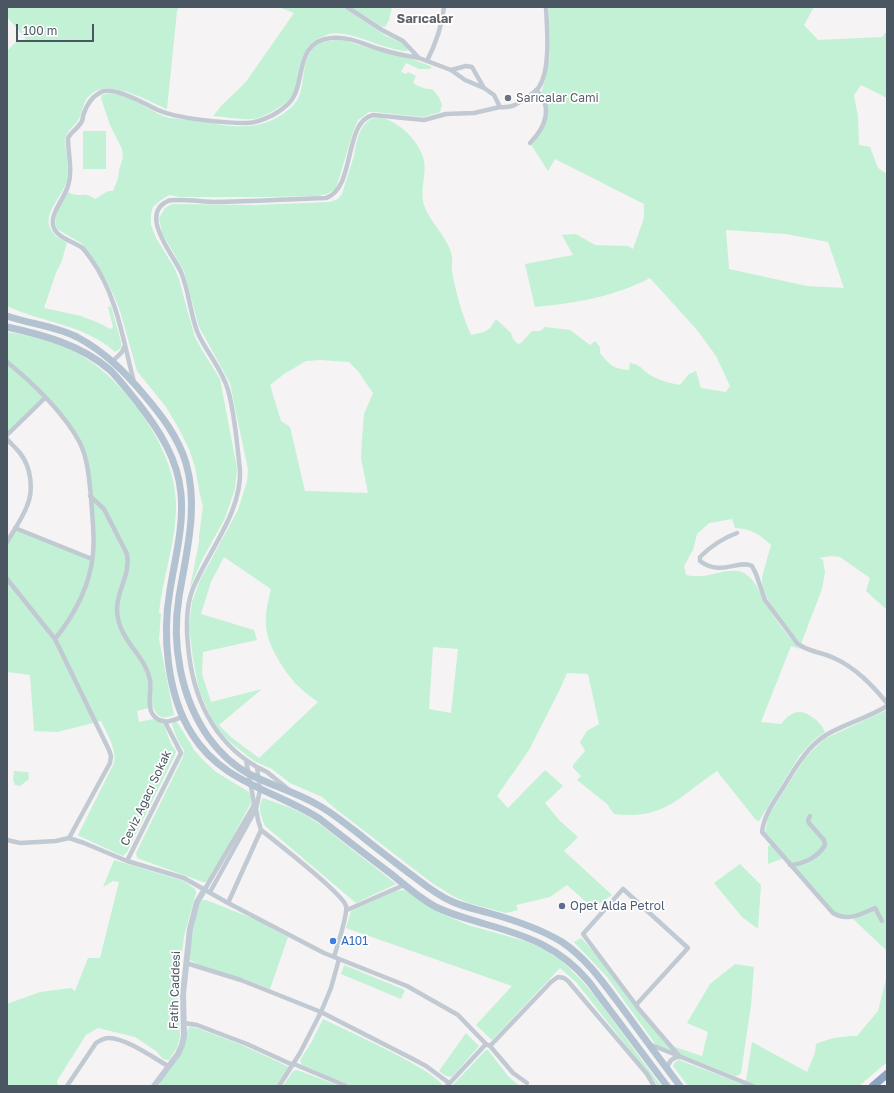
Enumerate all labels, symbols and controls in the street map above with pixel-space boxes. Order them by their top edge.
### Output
district label: Sarıcalar [397,11,453,27]
scale bar [18,16,96,42]
text: 100 m [23,23,57,38]
place label: Sarıcalar Cami [516,91,599,105]
marker: Sarıcalar Cami [503,93,513,103]
street label: Ceviz Ağacı Sokak [118,748,174,848]
place label: Opet Alda Petrol [570,899,665,913]
marker: Opet Alda Petrol [557,901,567,911]
place label: A101 [341,934,368,948]
marker: A101 [328,936,338,946]
street label: Fatih Caddesi [166,951,184,1029]

